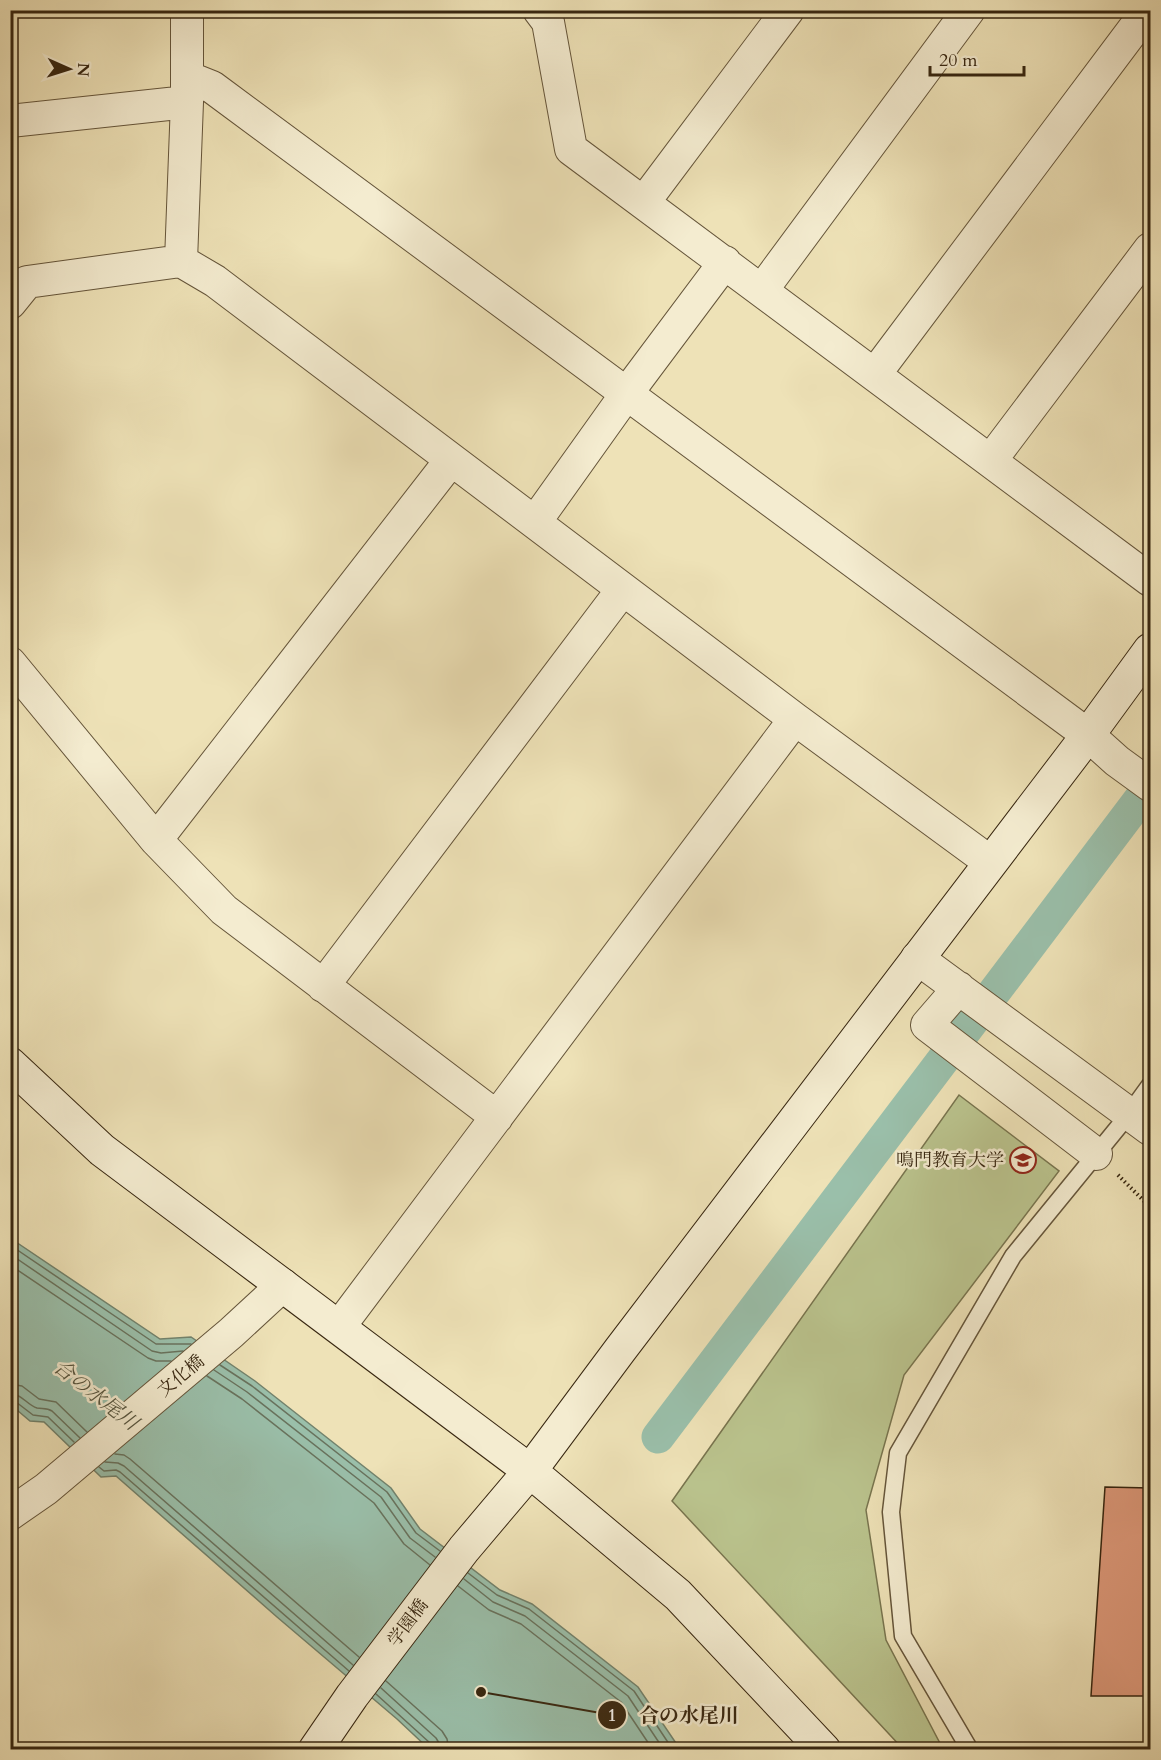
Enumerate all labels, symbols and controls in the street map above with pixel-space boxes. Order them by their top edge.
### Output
north arrow [39,39,99,99]
scale bar [930,39,1024,77]
text: 20 m [939,48,978,73]
text: N [72,62,94,77]
school or university icon: 鳴門教育大学 [1008,1145,1038,1175]
place label: 鳴門教育大学 [896,1148,1004,1173]
street label: 文化橋 [152,1349,210,1403]
water label: 合の水尾川 [48,1354,145,1438]
street label: 学園橋 [382,1594,434,1652]
callout: 合の水尾川 [597,1696,751,1734]
text: 合の水尾川 [639,1702,739,1729]
text: 1 [607,1703,617,1728]

